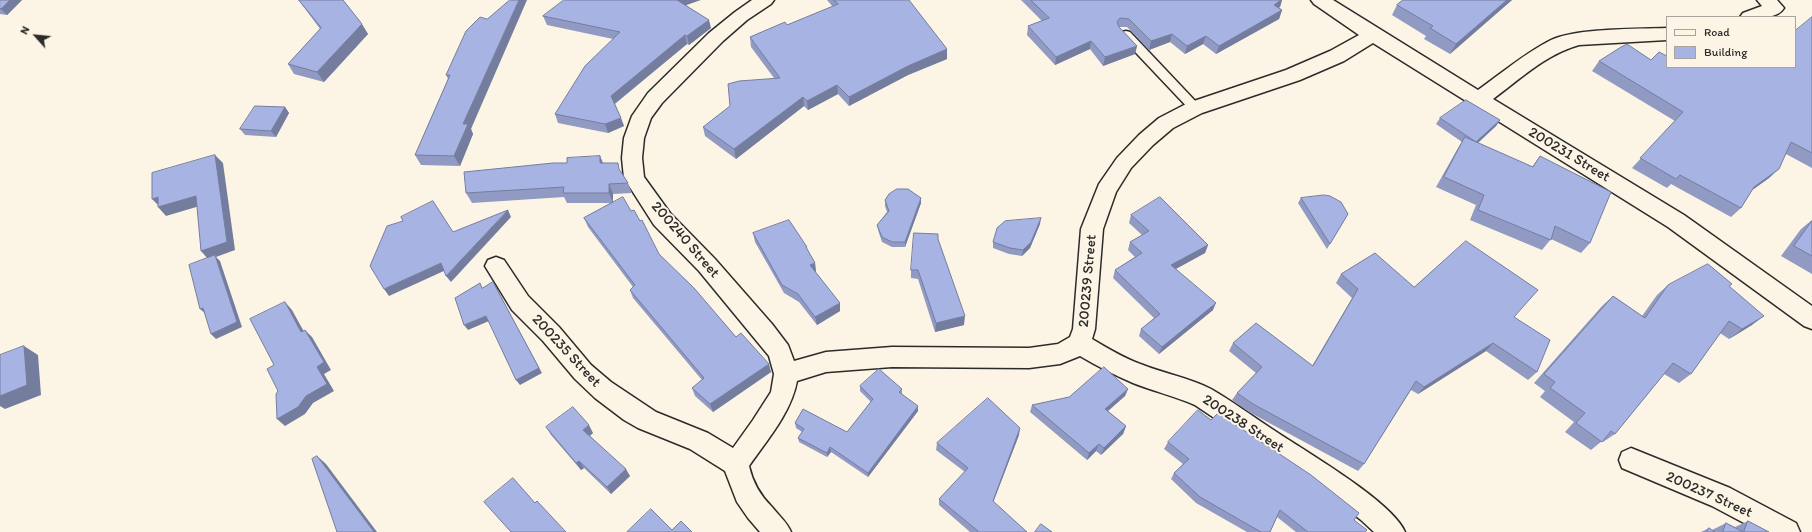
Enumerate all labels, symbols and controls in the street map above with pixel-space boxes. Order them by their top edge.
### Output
north arrow [16,16,56,56]
legend [1666,16,1796,68]
text: N [17,24,32,37]
text: Road [1704,25,1730,39]
text: Building [1704,45,1747,59]
street label: 200231 Street [1525,123,1613,187]
street label: 200240 Street [647,198,723,282]
street label: 200239 Street [1075,234,1101,328]
street label: 200235 Street [528,311,604,391]
street label: 200238 Street [1199,391,1287,457]
street label: 200237 Street [1663,468,1755,522]

